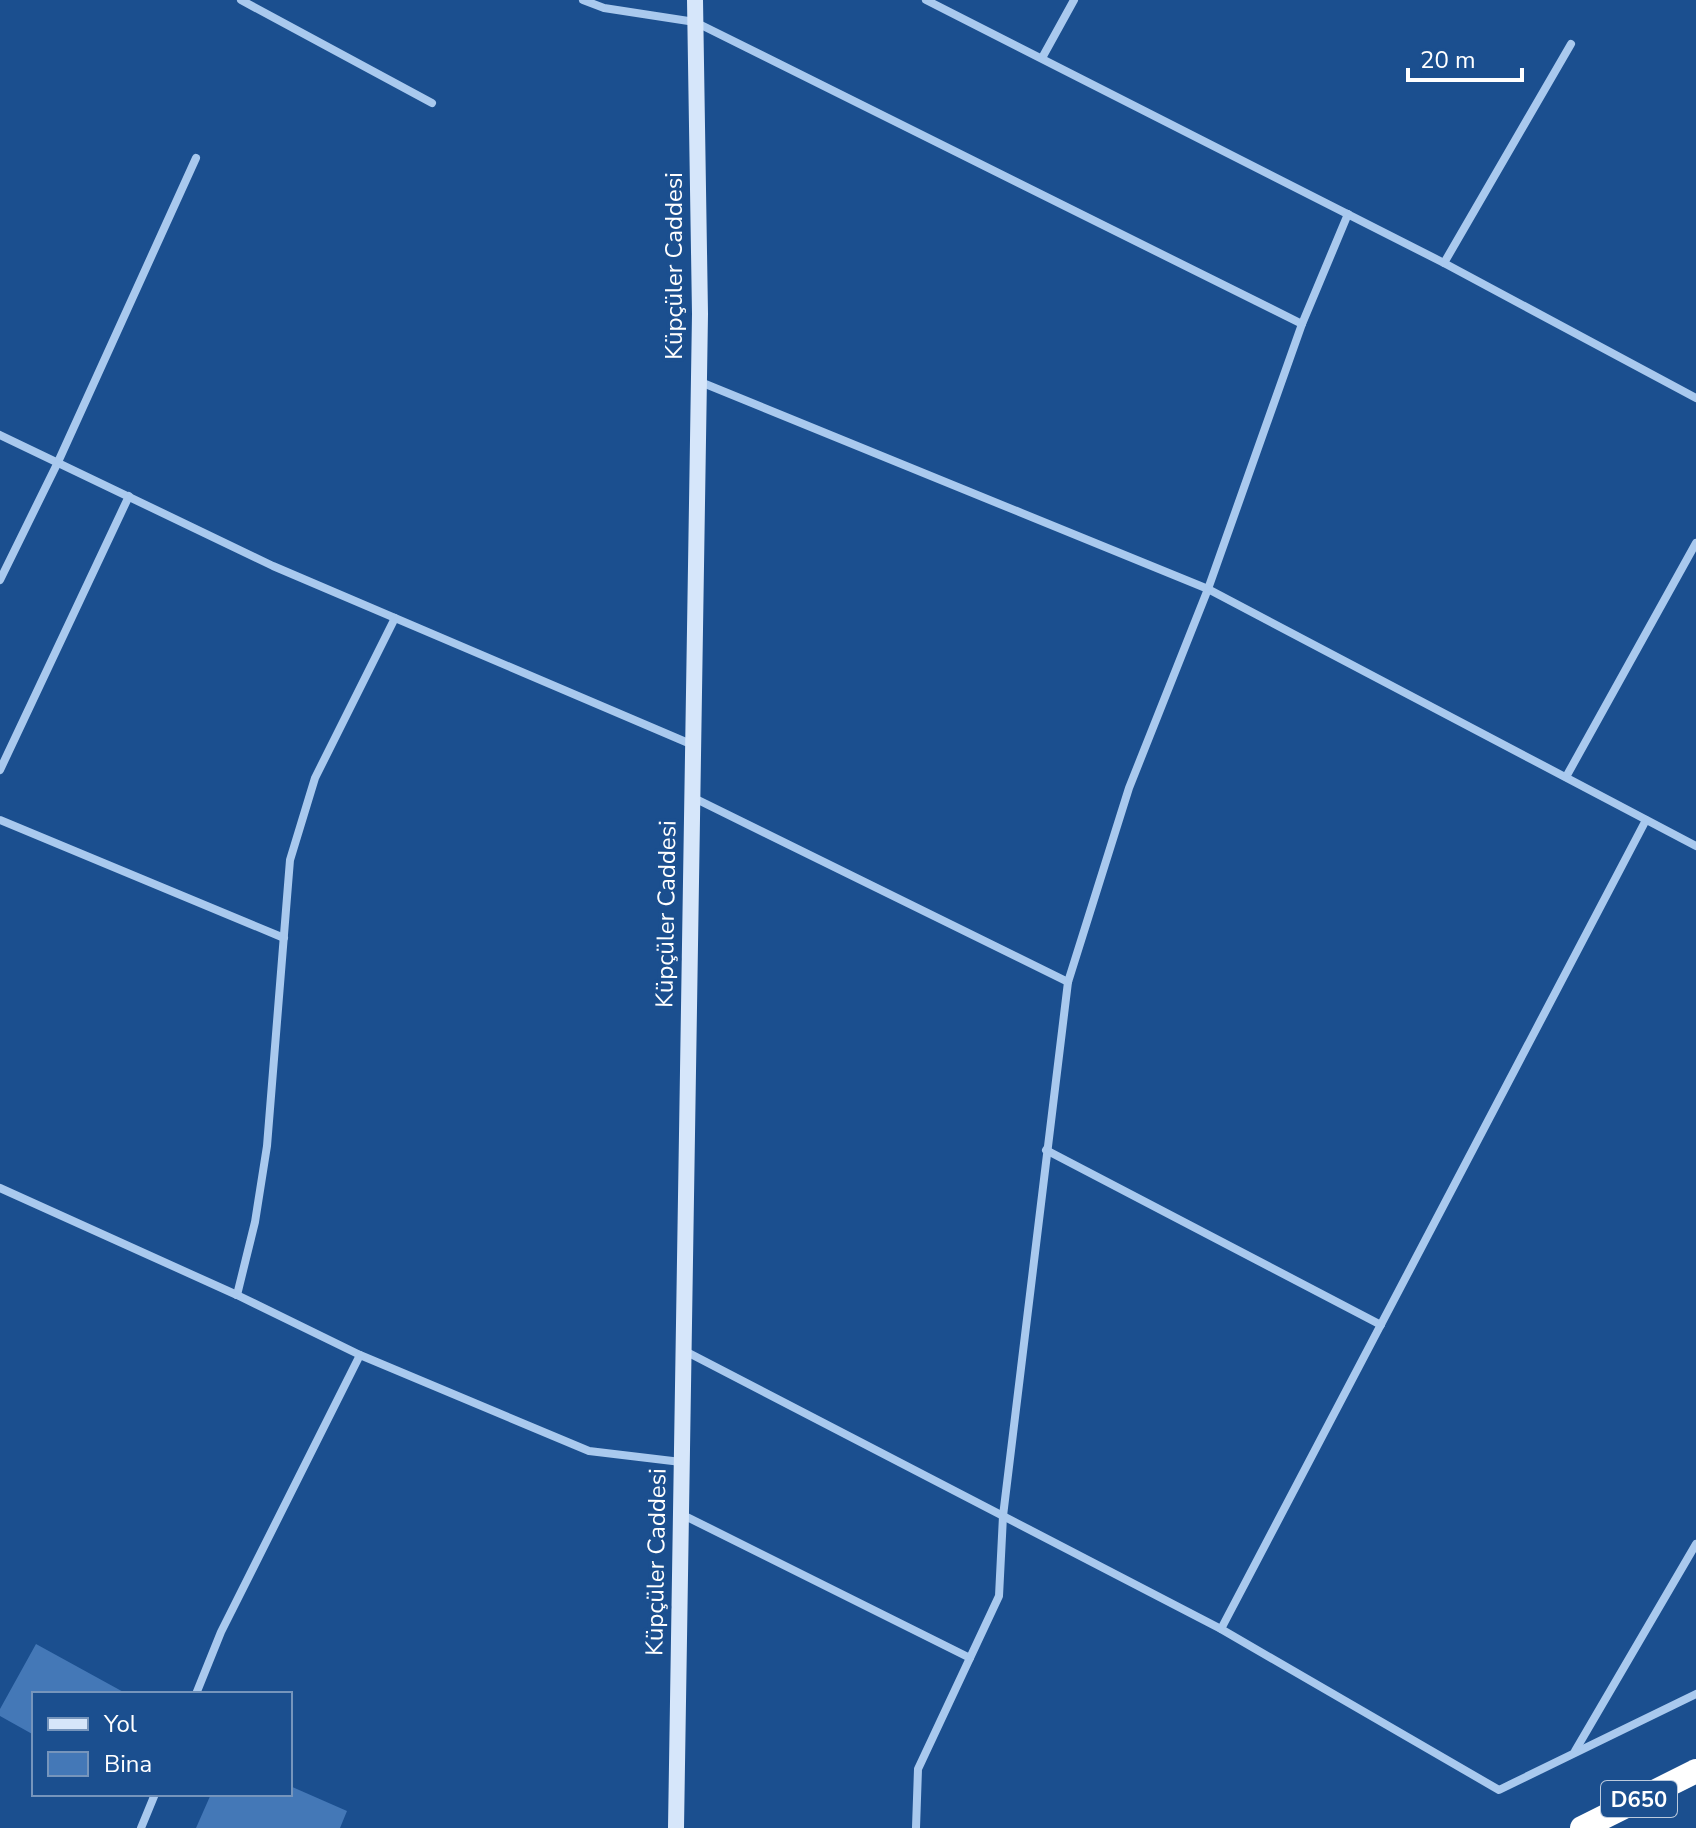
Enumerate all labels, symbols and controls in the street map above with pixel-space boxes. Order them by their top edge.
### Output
scale bar [1408,32,1522,82]
text: 20 m [1420,44,1476,76]
street label: Küpçüler Caddesi [658,172,690,360]
street label: Küpçüler Caddesi [648,820,684,1008]
street label: Küpçüler Caddesi [638,1468,674,1656]
legend [32,1692,292,1796]
text: Yol [103,1708,137,1740]
text: Bina [104,1748,152,1780]
road number: D650 [1601,1781,1677,1817]

